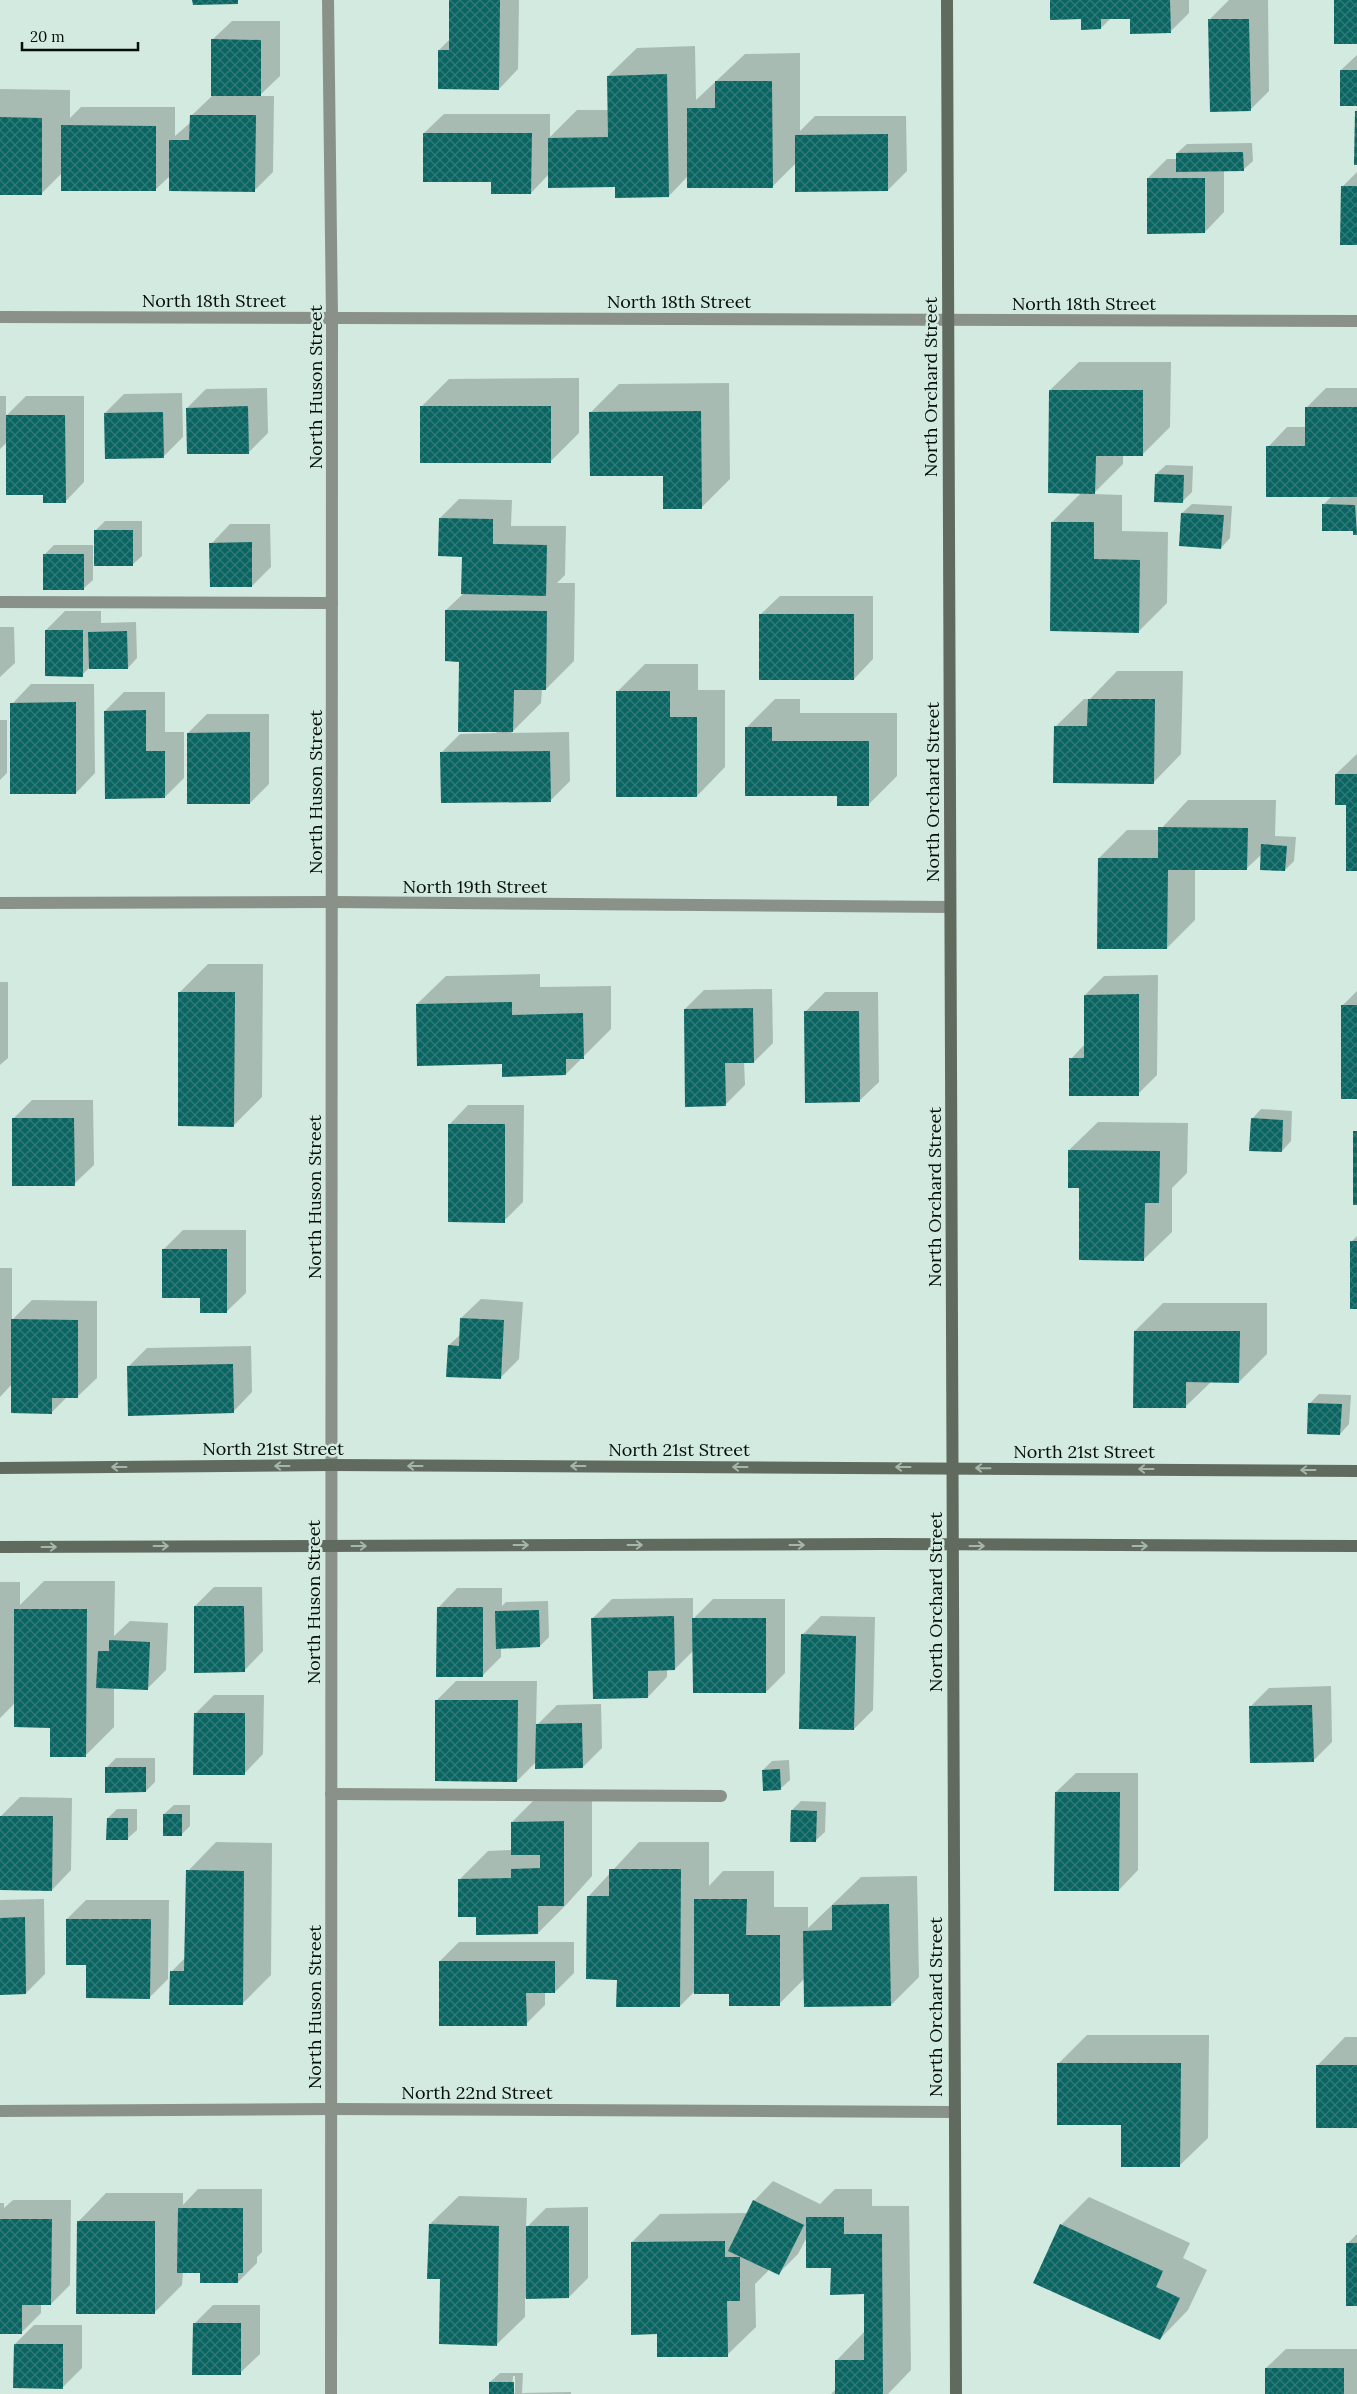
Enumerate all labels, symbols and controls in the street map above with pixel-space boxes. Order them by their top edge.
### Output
scale bar [22,20,139,52]
text: 20 m [30,27,65,46]
street label: North 18th Street [142,289,286,312]
street label: North 18th Street [607,290,751,313]
street label: North 18th Street [1012,292,1156,315]
street label: North Orchard Street [919,297,942,477]
street label: North Huson Street [304,305,327,469]
street label: North Orchard Street [921,702,944,882]
street label: North Huson Street [304,710,327,874]
street label: North 19th Street [403,875,548,898]
street label: North Orchard Street [923,1107,946,1287]
street label: North Huson Street [303,1115,326,1279]
street label: North 21st Street [202,1437,344,1460]
street label: North 21st Street [608,1438,750,1461]
street label: North 21st Street [1013,1440,1155,1463]
one-way arrow [274,1461,290,1471]
one-way arrow [408,1461,424,1471]
one-way arrow [570,1461,586,1471]
one-way arrow [112,1462,128,1472]
one-way arrow [733,1462,749,1472]
one-way arrow [895,1462,912,1472]
one-way arrow [976,1463,992,1473]
one-way arrow [1138,1464,1154,1474]
one-way arrow [1301,1465,1317,1475]
street label: North Orchard Street [924,1512,947,1692]
street label: North Huson Street [302,1520,325,1684]
one-way arrow [512,1540,529,1550]
one-way arrow [626,1540,643,1550]
one-way arrow [789,1540,805,1550]
one-way arrow [152,1541,169,1551]
one-way arrow [350,1541,366,1551]
one-way arrow [969,1541,985,1551]
one-way arrow [1132,1541,1148,1551]
one-way arrow [40,1542,56,1551]
street label: North Orchard Street [924,1917,947,2097]
street label: North Huson Street [303,1925,326,2089]
street label: North 22nd Street [401,2081,553,2104]

